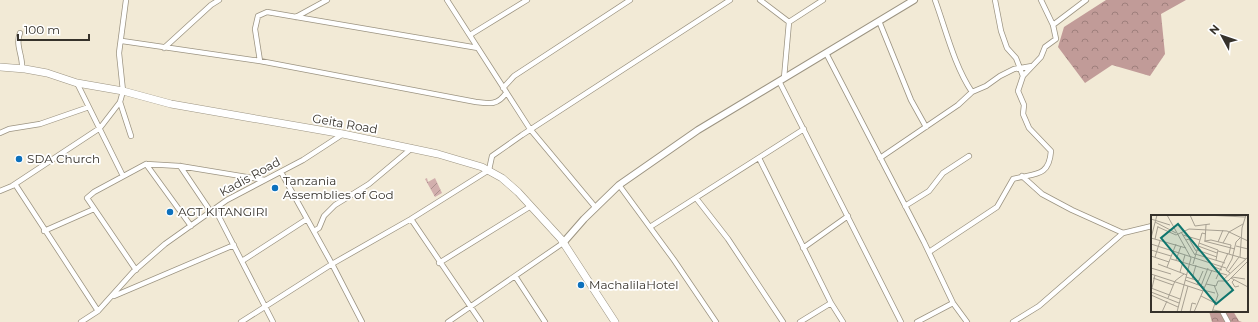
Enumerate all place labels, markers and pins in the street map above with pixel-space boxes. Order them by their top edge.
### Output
place label: SDA Church [27,151,100,166]
marker: SDA Church [14,154,24,164]
place label: Tanzania Assemblies of God [283,173,394,202]
marker: Tanzania Assemblies of God [270,183,280,193]
place label: AGT KITANGIRI [178,204,268,219]
marker: AGT KITANGIRI [165,207,175,217]
place label: MachalilaHotel [589,277,679,292]
marker: MachalilaHotel [576,280,586,290]

